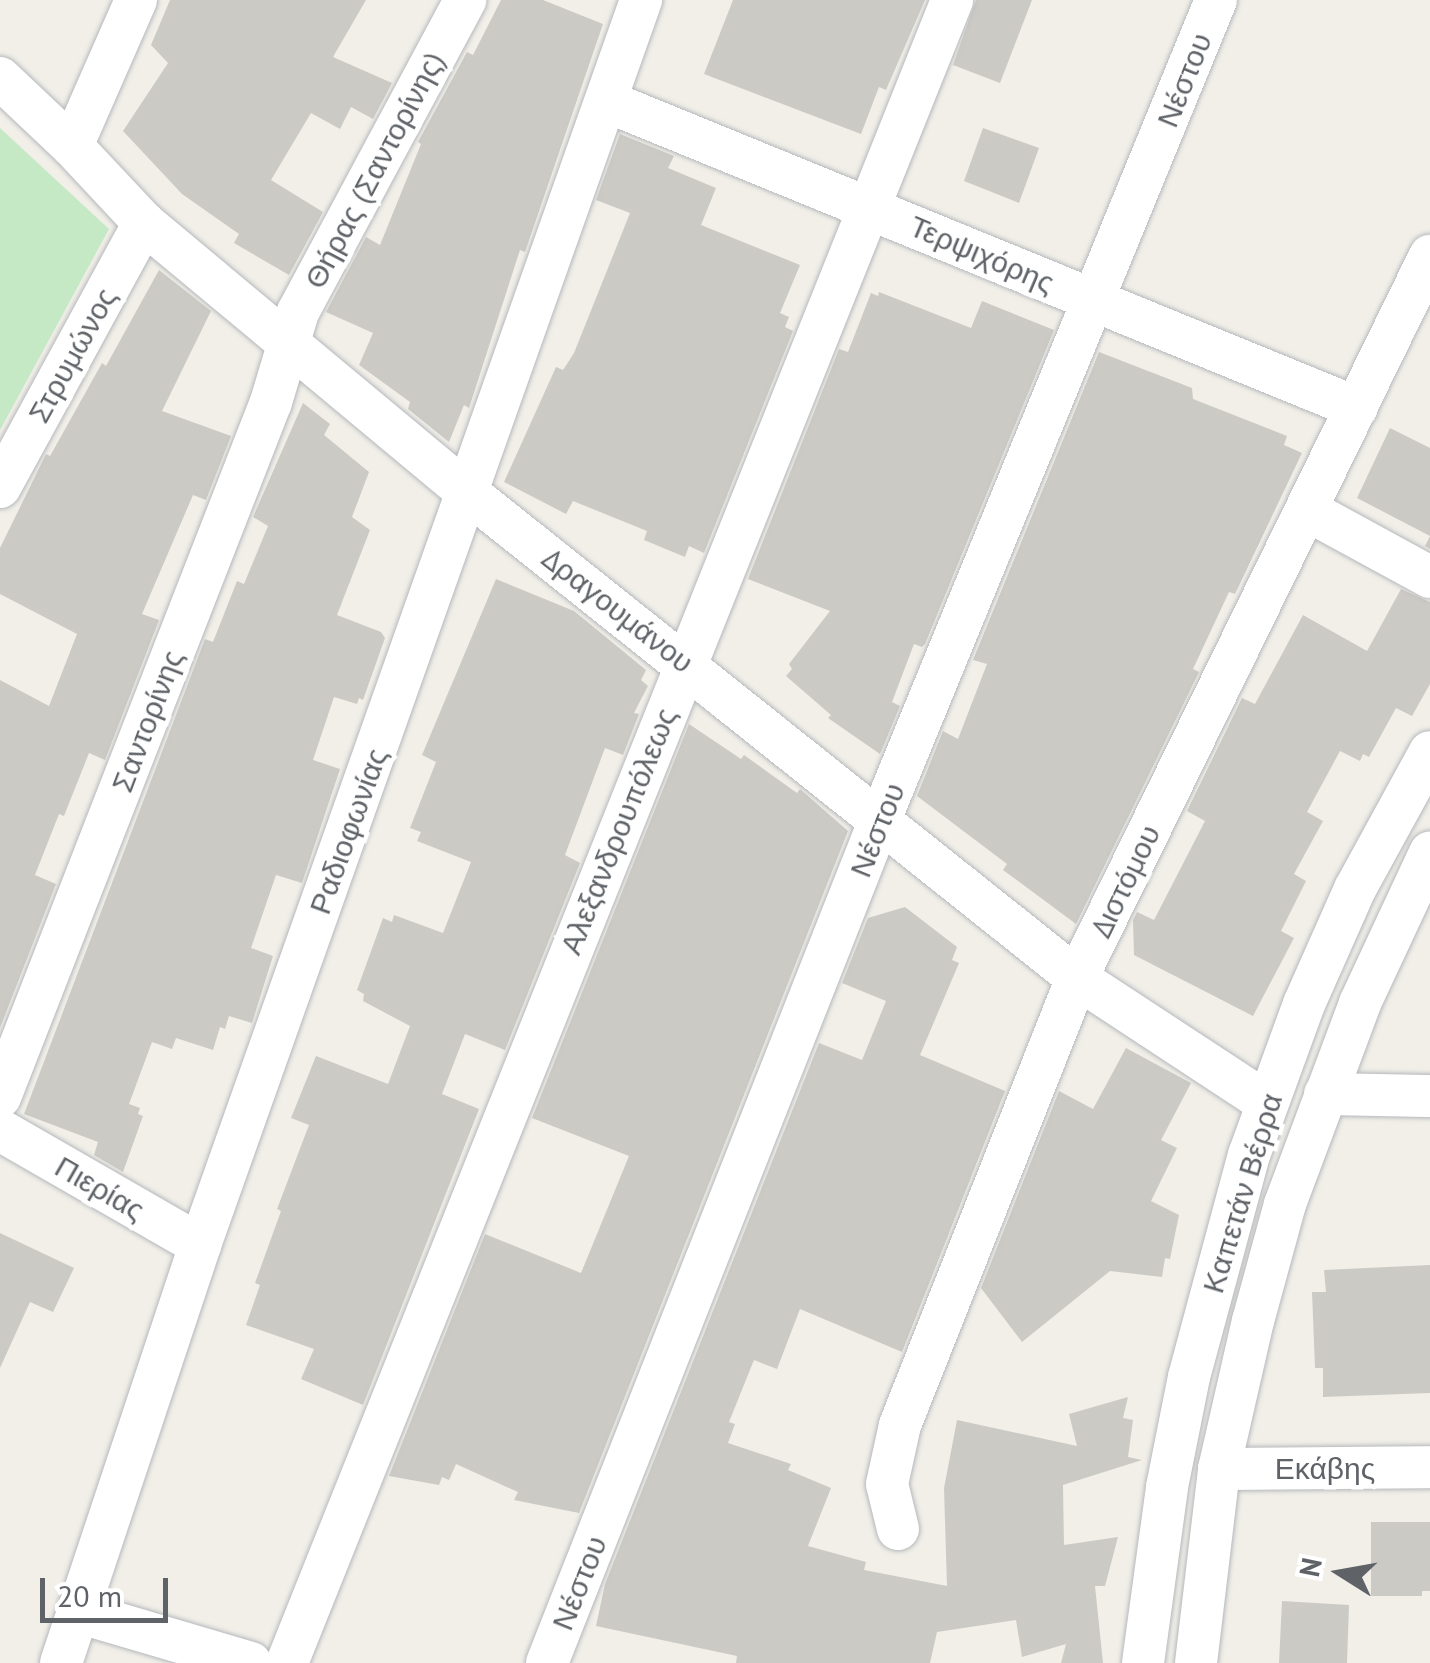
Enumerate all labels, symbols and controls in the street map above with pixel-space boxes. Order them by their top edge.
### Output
street label: Νέστου [1149,28,1219,132]
street label: Θήρας (Σαντορίνης) [296,46,452,294]
street label: Τερψιχόρης [904,207,1060,301]
street label: Στρυμώνος [20,281,124,429]
street label: Δραγουμάνου [535,540,701,680]
street label: Σαντορίνης [104,645,190,797]
street label: Αλεξανδρουπόλεως [552,703,684,959]
street label: Ραδιοφωνίας [301,743,395,919]
street label: Νέστου [842,778,912,882]
street label: Διστόμου [1082,819,1168,943]
street label: Καπετάν Βέρρα [1195,1089,1289,1297]
street label: Πιερίας [49,1148,151,1228]
street label: Εκάβης [1275,1450,1375,1486]
north arrow [1290,1523,1390,1623]
street label: Νέστου [544,1531,614,1635]
text: N [1290,1555,1330,1580]
scale bar [45,1558,172,1620]
text: 20 m [57,1576,122,1615]

